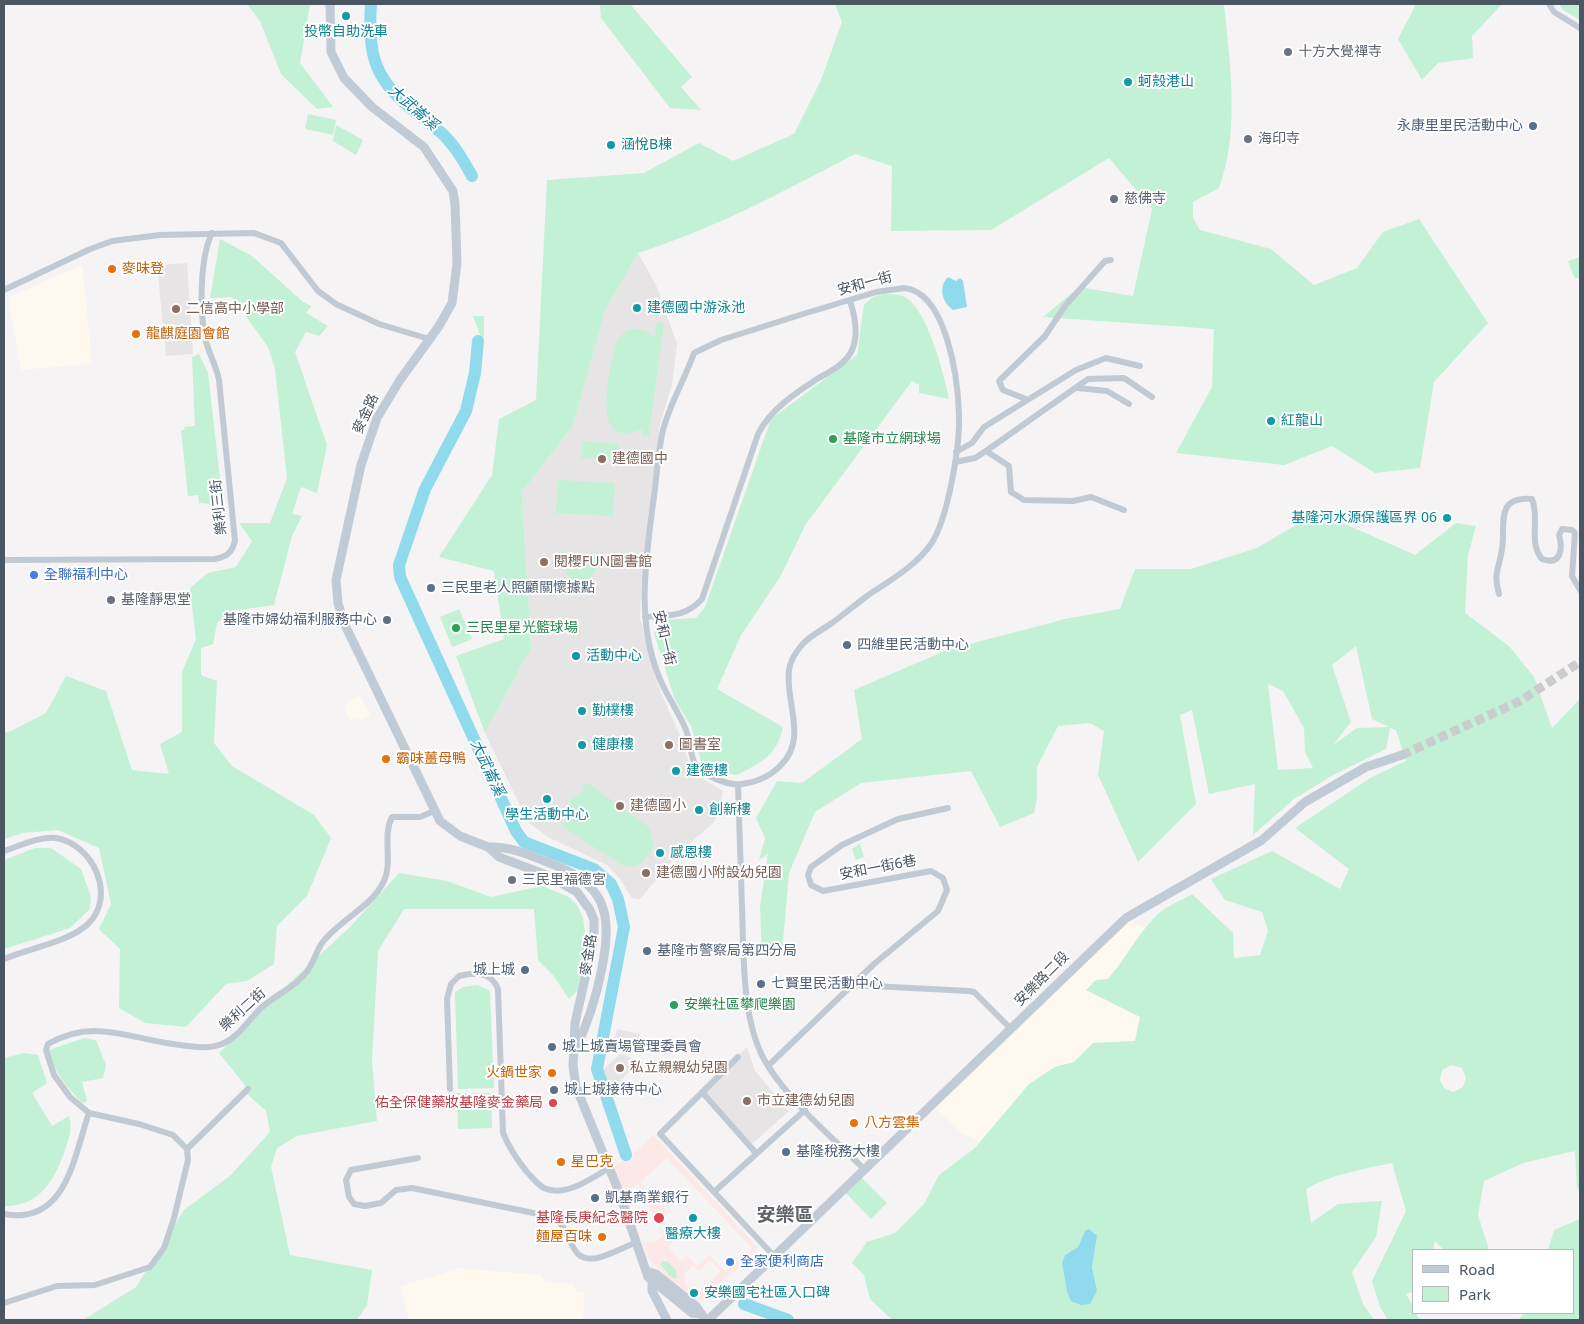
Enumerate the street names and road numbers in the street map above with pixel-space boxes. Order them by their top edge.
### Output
street label: 安和一街 [836,269,894,299]
street label: 麥金路 [350,391,382,437]
street label: 樂利三街 [208,478,230,536]
street label: 安和一街 [650,609,678,667]
street label: 安和一街6巷 [838,852,918,884]
street label: 麥金路 [577,933,601,977]
street label: 安樂路二段 [1011,948,1073,1010]
street label: 樂利二街 [217,985,269,1035]

